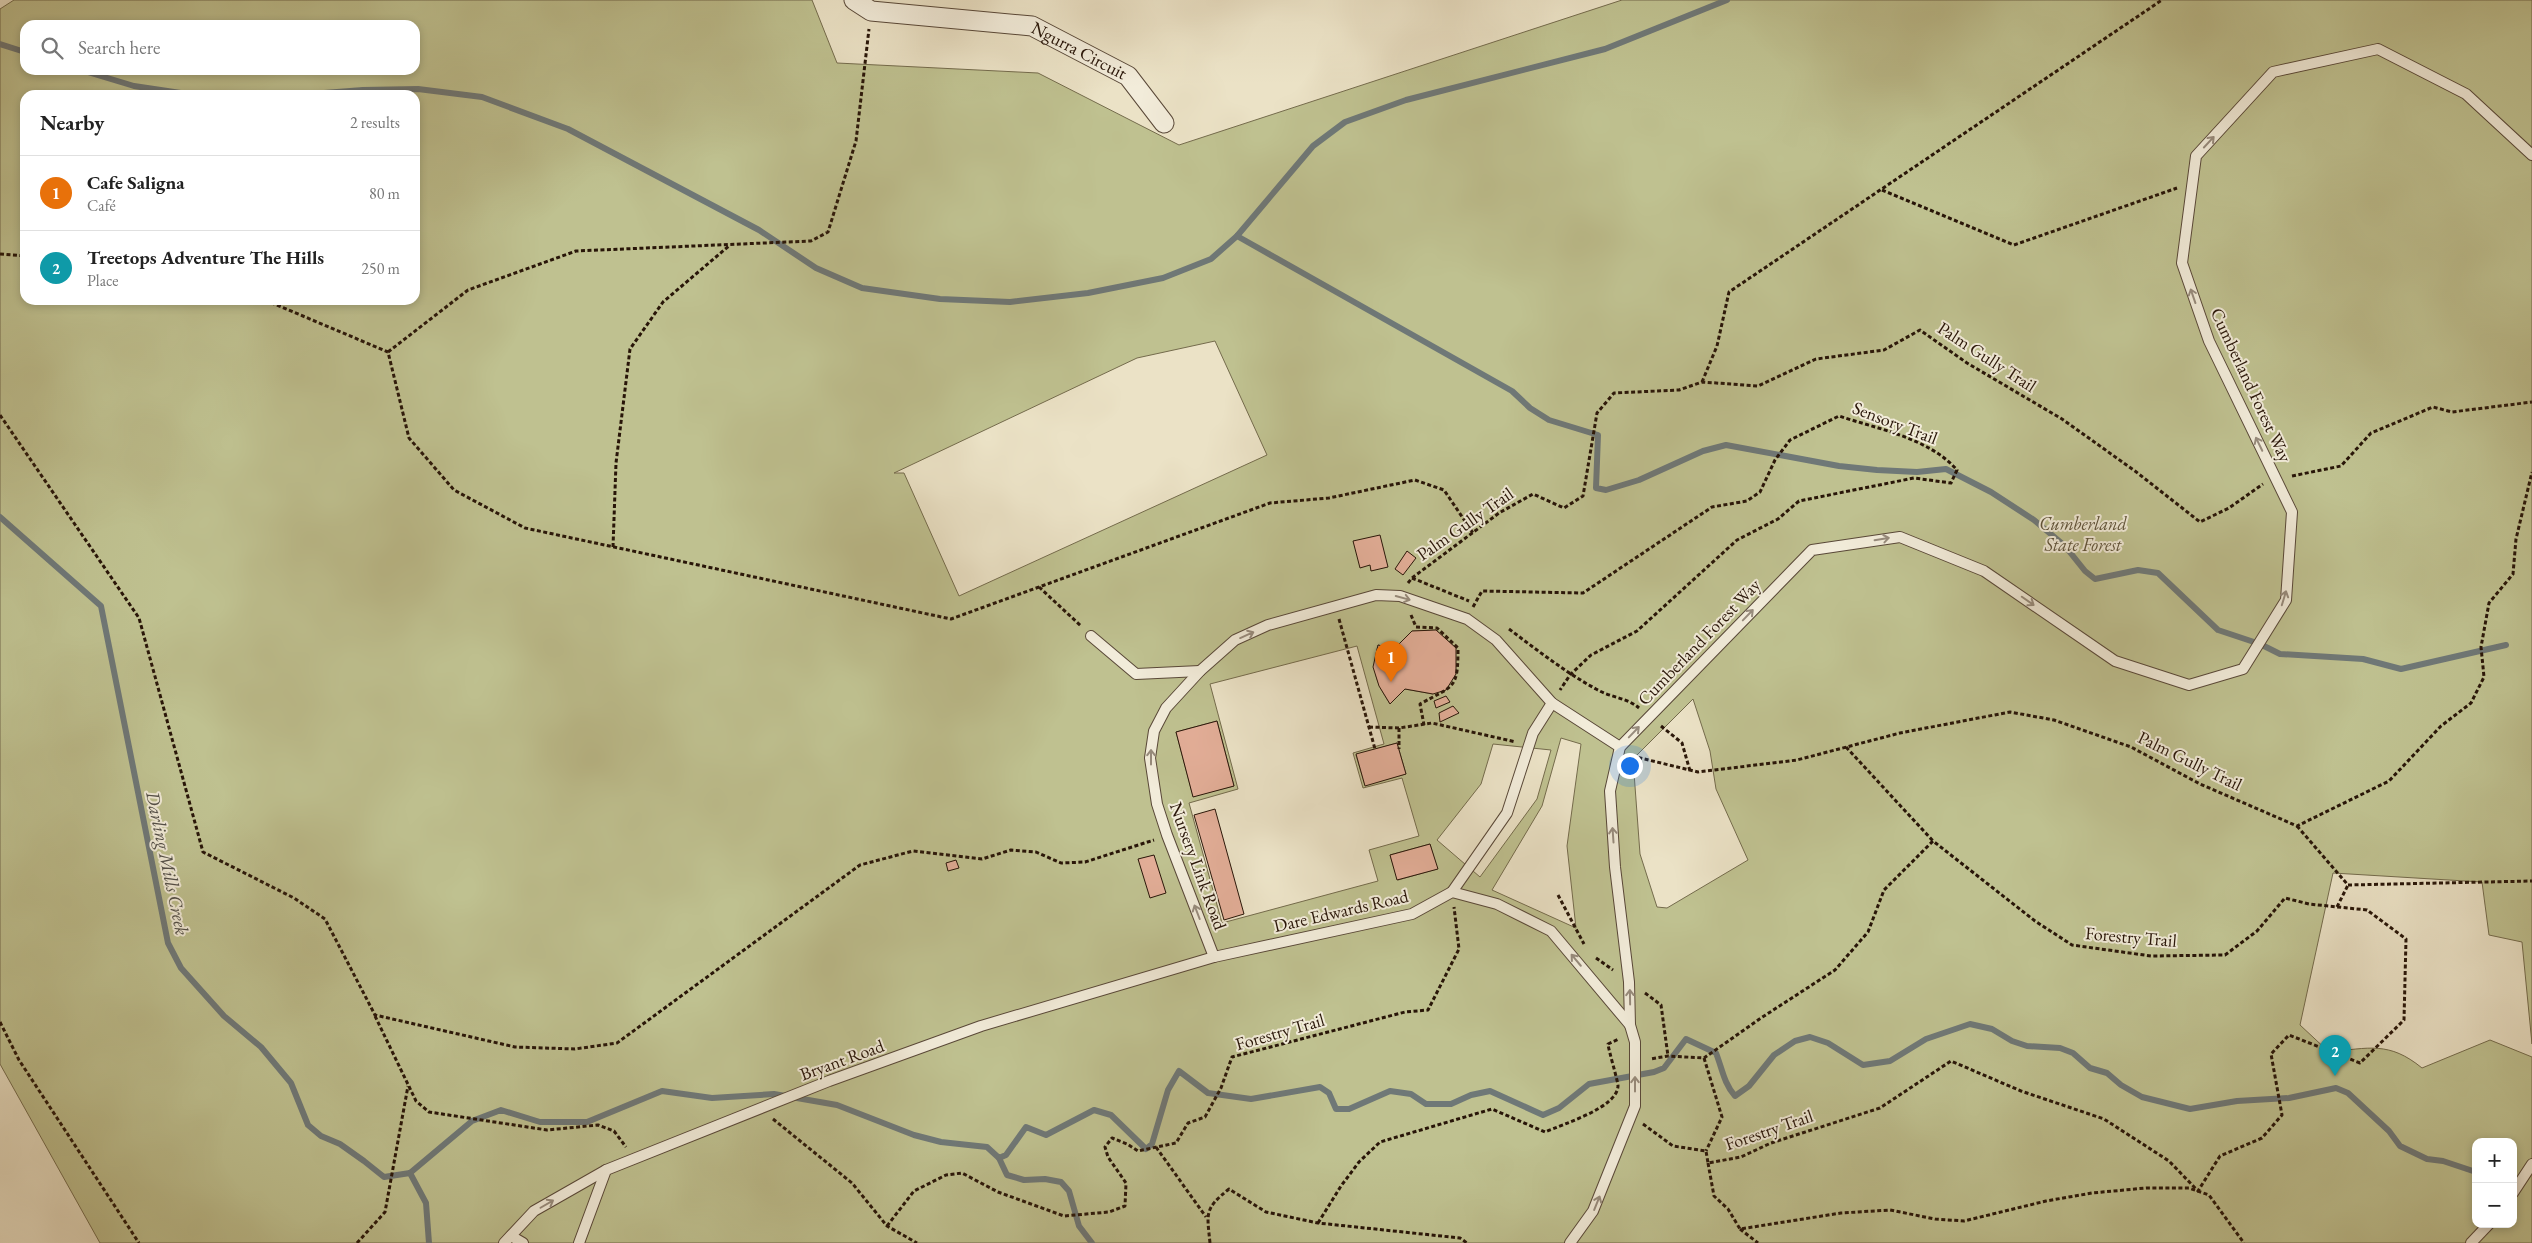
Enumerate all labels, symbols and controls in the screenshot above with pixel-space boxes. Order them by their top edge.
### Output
street label: Ngurra Circuit [1028,16,1131,85]
search box [20,20,420,75]
icon: search [38,34,66,62]
text: Search here [78,35,160,60]
text: Nearby [40,109,104,136]
text: 2 results [350,112,400,133]
one-way arrow [2203,135,2215,148]
text: Cafe Saligna [87,170,185,195]
text: 1 [52,183,60,204]
text: 80 m [369,183,400,204]
text: Café [87,195,116,216]
text: Treetops Adventure The Hills [87,245,324,270]
text: 2 [52,258,60,279]
text: 250 m [361,258,400,279]
text: Place [87,270,119,291]
one-way arrow [2188,288,2198,304]
street label: Cumberland Forest Way [2206,304,2297,466]
street label: Palm Gully Trail [1934,316,2041,397]
street label: Sensory Trail [1849,396,1941,449]
one-way arrow [2254,437,2263,452]
street label: Palm Gully Trail [1412,482,1518,565]
park label: Cumberland State Forest [2039,512,2127,556]
one-way arrow [1874,534,1890,544]
street label: Cumberland Forest Way [1632,573,1765,710]
one-way arrow [2280,590,2289,606]
one-way arrow [1394,594,1410,603]
one-way arrow [2021,596,2035,606]
one-way arrow [1742,609,1754,621]
one-way arrow [1239,629,1254,639]
pin: 1 [1375,641,1407,682]
one-way arrow [1628,725,1640,738]
street label: Palm Gully Trail [2134,725,2246,796]
one-way arrow [1146,749,1156,766]
your location [1617,753,1643,779]
water label: Darling Mills Creek [140,788,195,938]
street label: Nursery Link Road [1165,799,1233,934]
one-way arrow [1609,828,1618,844]
street label: Dare Edwards Road [1271,884,1411,937]
one-way arrow [1192,905,1201,920]
street label: Forestry Trail [2084,921,2178,952]
one-way arrow [1571,954,1582,967]
one-way arrow [1625,989,1635,1006]
street label: Forestry Trail [1233,1008,1327,1055]
street label: Bryant Road [797,1033,888,1085]
pin: 2 [2319,1035,2351,1076]
one-way arrow [1630,1076,1640,1092]
street label: Forestry Trail [1722,1104,1816,1155]
map controls [2472,1138,2517,1228]
button: + [2472,1138,2517,1183]
button: − [2472,1183,2517,1228]
one-way arrow [1593,1195,1602,1210]
one-way arrow [540,1199,555,1209]

